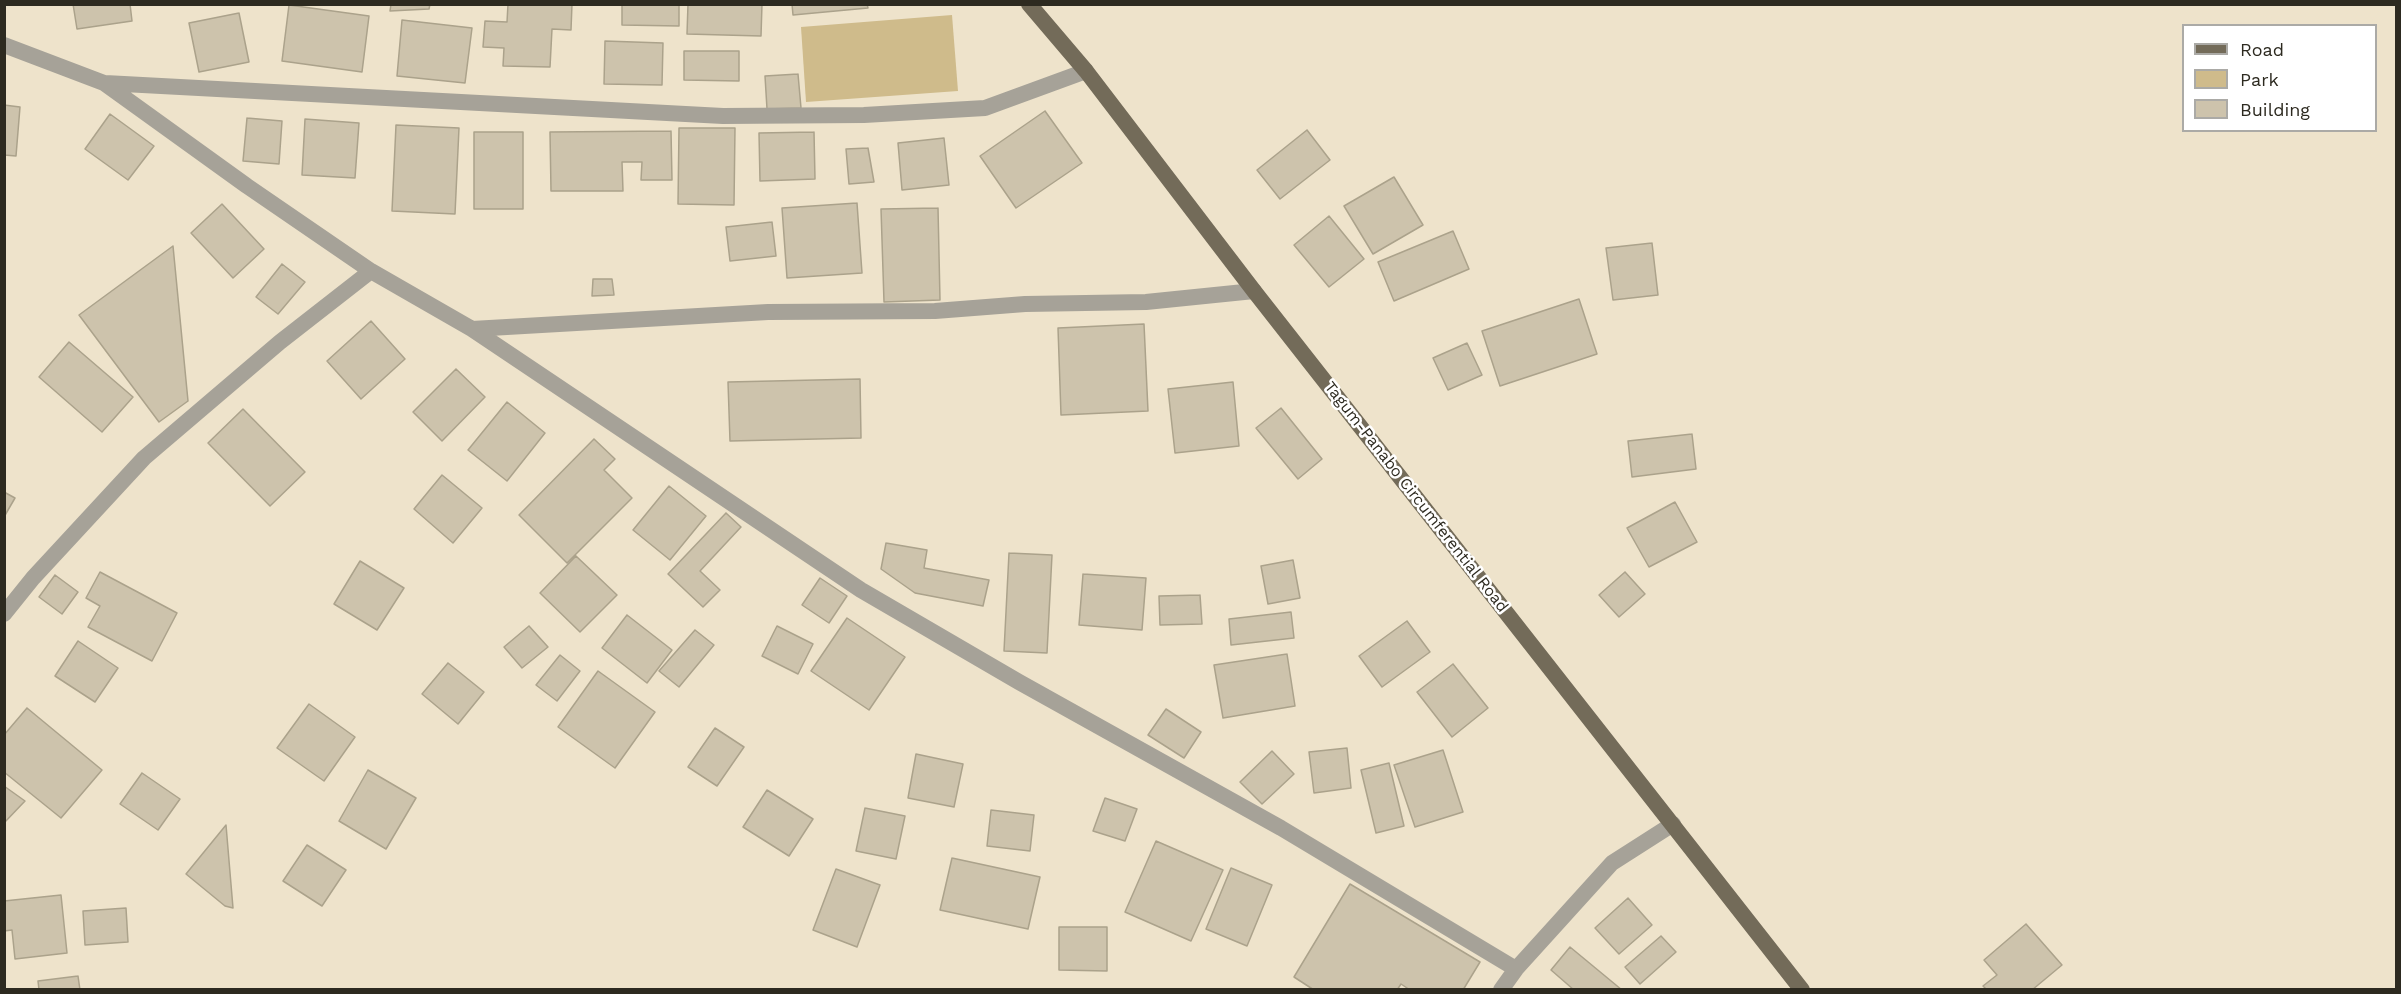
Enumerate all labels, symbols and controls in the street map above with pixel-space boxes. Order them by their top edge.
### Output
legend [2182,24,2377,132]
text: Road [2240,39,2284,60]
text: Park [2240,69,2279,90]
text: Building [2240,99,2310,120]
street label: Tagum-Panabo Circumferential Road [1320,378,1512,616]

